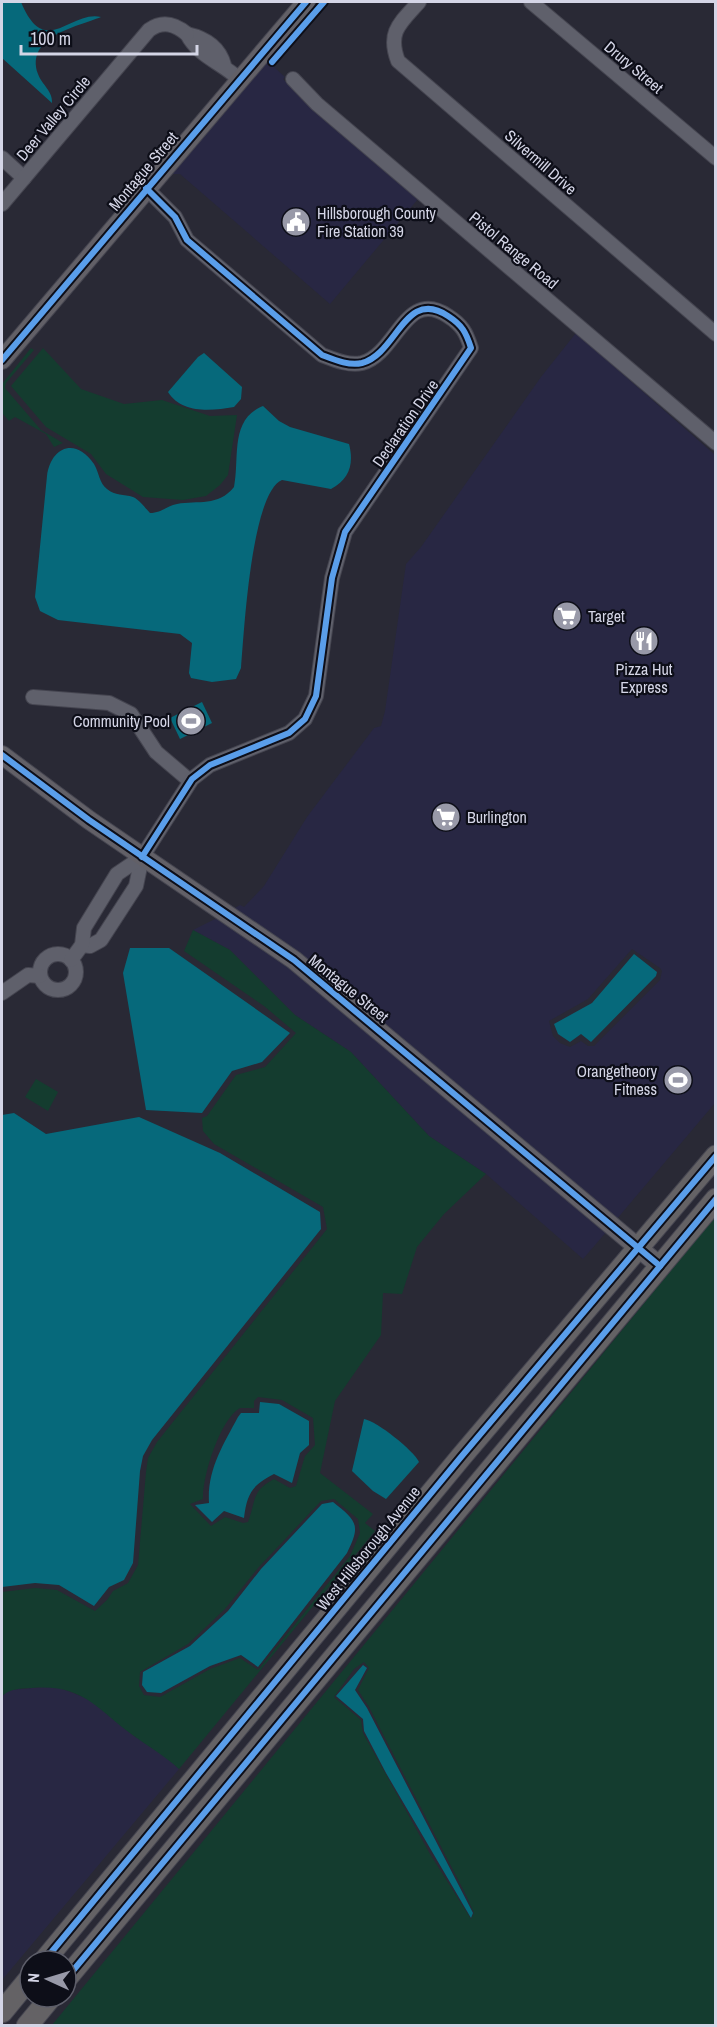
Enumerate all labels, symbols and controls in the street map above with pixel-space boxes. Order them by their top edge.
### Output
scale bar [21,18,196,56]
text: 100 m [30,26,71,51]
street label: Drury Street [600,36,668,98]
street label: Deer Valley Circle [11,71,95,165]
street label: Silvermill Drive [500,125,582,199]
street label: Montague Street [103,127,183,215]
place label: Hillsborough County Fire Station 39 [317,202,436,242]
public building icon: Hillsborough County Fire Station 39 [280,206,312,238]
street label: Pistol Range Road [465,206,563,294]
street label: Declaration Drive [367,375,443,471]
supermarket icon: Target [551,600,583,632]
place label: Target [588,605,625,627]
restaurant icon: Pizza Hut Express [628,625,660,657]
place label: Pizza Hut Express [616,658,673,698]
sports icon: Community Pool [175,705,207,737]
place label: Community Pool [73,710,170,732]
supermarket icon: Burlington [430,801,462,833]
place label: Burlington [467,806,527,828]
street label: Montague Street [304,949,394,1027]
place label: Orangetheory Fitness [577,1060,657,1100]
sports icon: Orangetheory Fitness [662,1064,694,1096]
street label: West Hillsborough Avenue [311,1481,425,1615]
north arrow [18,1949,78,2009]
text: N [22,1972,44,1983]

